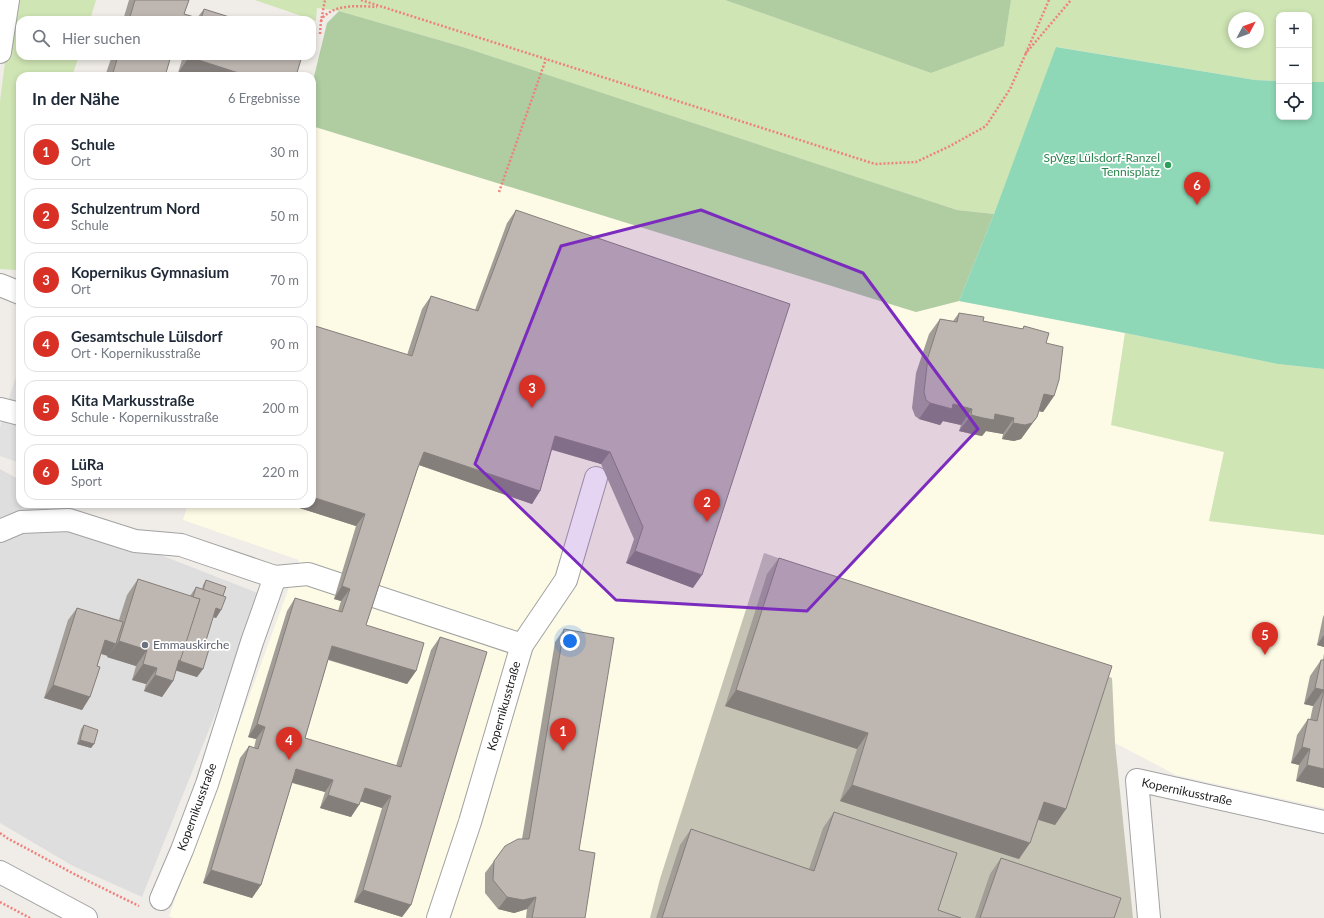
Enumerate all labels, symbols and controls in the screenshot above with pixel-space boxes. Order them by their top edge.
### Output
north arrow [1228,12,1264,48]
map controls [1276,12,1312,120]
button: + [1276,12,1312,48]
search box [16,16,316,60]
icon: search [30,27,52,49]
text: Hier suchen [62,29,141,47]
button: − [1276,48,1312,84]
button: locate [1276,84,1312,120]
text: In der Nähe [32,88,120,109]
text: 6 Ergebnisse [228,90,300,106]
text: Schule [71,135,115,153]
text: 1 [42,144,50,160]
text: 30 m [270,144,299,160]
place label: SpVgg Lülsdorf-Ranzel Tennisplatz [1044,150,1161,179]
text: Ort [71,153,91,169]
marker: SpVgg Lülsdorf-Ranzel Tennisplatz [1163,160,1173,170]
pin: 6 [1184,172,1210,205]
text: Schulzentrum Nord [71,199,200,217]
text: 2 [42,208,50,224]
text: 50 m [270,208,299,224]
text: Schule [71,217,109,233]
text: Kopernikus Gymnasium [71,263,229,281]
text: 3 [42,272,50,288]
text: 70 m [270,272,299,288]
text: Ort [71,281,91,297]
text: Gesamtschule Lülsdorf [71,327,223,345]
text: 4 [42,336,50,352]
text: 90 m [270,336,299,352]
text: Ort · Kopernikusstraße [71,345,201,361]
pin: 3 [519,375,545,408]
text: Kita Markusstraße [71,391,195,409]
text: 5 [42,400,50,416]
text: 200 m [262,400,299,416]
text: Schule · Kopernikusstraße [71,409,219,425]
text: LüRa [71,455,104,473]
text: 6 [42,464,50,480]
text: 220 m [262,464,299,480]
text: Sport [71,473,102,489]
pin: 2 [694,489,720,522]
pin: 5 [1252,622,1278,655]
your location [560,631,580,651]
place label: Emmauskirche [153,637,229,652]
marker: Emmauskirche [140,640,150,650]
street label: Kopernikusstraße [484,659,523,752]
pin: 1 [550,718,576,751]
pin: 4 [276,727,302,760]
street label: Kopernikusstraße [174,761,219,853]
street label: Kopernikusstraße [1140,775,1234,808]

